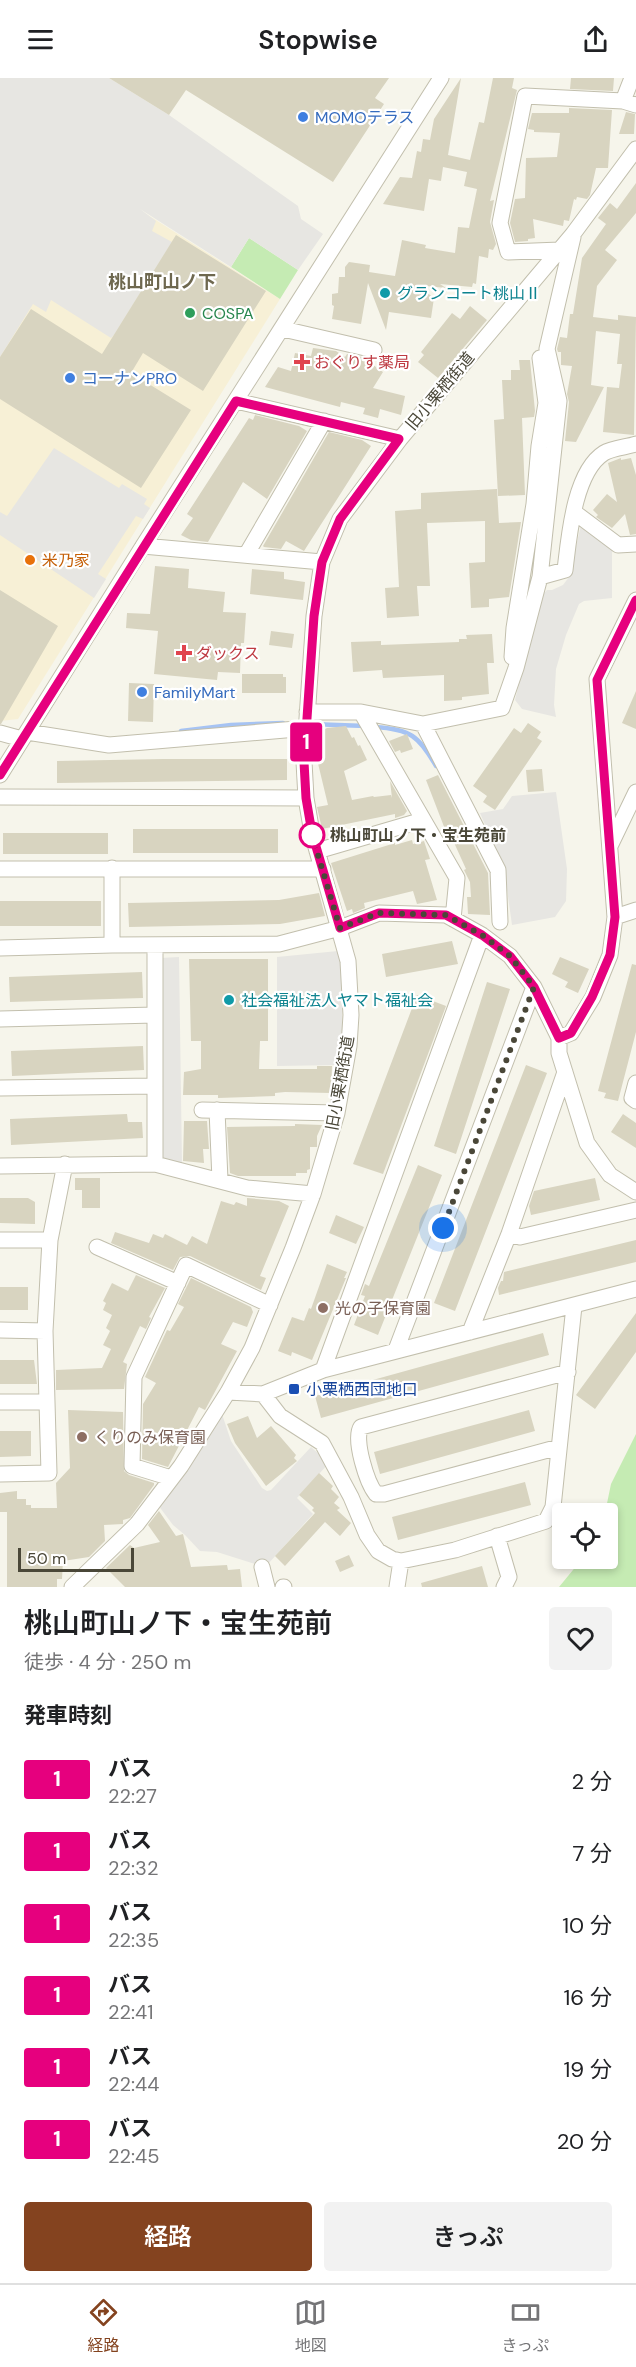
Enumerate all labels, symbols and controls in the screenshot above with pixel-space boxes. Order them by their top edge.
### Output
text: Stopwise [258,22,378,57]
icon: menu [24,23,57,56]
icon: share [579,23,612,56]
place label: MOMOテラス [315,107,414,128]
marker: MOMOテラス [296,110,310,124]
district label: 桃山町山ノ下 [108,270,216,294]
place label: グランコート桃山Ⅱ [397,283,541,304]
marker: グランコート桃山Ⅱ [378,286,392,300]
place label: COSPA [202,303,254,324]
marker: COSPA [183,306,197,320]
street label: 旧小栗栖街道 [401,347,479,435]
place label: おぐりす薬局 [314,352,410,373]
marker: おぐりす薬局 [295,355,309,369]
place label: コーナンPRO [82,368,177,389]
marker: コーナンPRO [63,371,77,385]
place label: 米乃家 [42,550,90,571]
marker: 米乃家 [23,553,37,567]
place label: ダックス [196,643,260,664]
marker: ダックス [177,646,191,660]
place label: FamilyMart [154,682,236,703]
marker: FamilyMart [135,685,149,699]
line badge: 1 [286,722,326,762]
text: 1 [302,728,310,756]
marker: 桃山町山ノ下・宝生苑前 [299,822,325,848]
place label: 桃山町山ノ下・宝生苑前 [330,825,506,846]
place label: 社会福祉法人ヤマト福祉会 [241,990,433,1011]
marker: 社会福祉法人ヤマト福祉会 [222,993,236,1007]
street label: 旧小栗栖街道 [321,1034,359,1132]
your location [428,1213,458,1243]
place label: 光の子保育園 [335,1298,431,1319]
marker: 光の子保育園 [316,1301,330,1315]
place label: 小栗栖西団地口 [306,1379,418,1400]
marker: 小栗栖西団地口 [287,1382,301,1396]
place label: くりのみ保育園 [94,1427,206,1448]
marker: くりのみ保育園 [75,1430,89,1444]
map controls [552,1503,618,1569]
button: locate [552,1503,618,1569]
scale bar [18,1545,134,1572]
text: 50 m [27,1548,66,1569]
text: 桃山町山ノ下・宝生苑前 [24,1605,332,1642]
button: heart [549,1607,612,1670]
text: 徒歩 · 4 分 · 250 m [24,1649,191,1675]
text: 発車時刻 [24,1701,112,1730]
text: バス [108,1754,152,1783]
text: 1 [53,1765,61,1793]
text: 2 分 [571,1767,612,1796]
text: 22:27 [108,1783,157,1809]
text: バス [108,1826,152,1855]
text: 1 [53,1837,61,1865]
text: 7 分 [572,1839,612,1868]
text: 22:32 [108,1855,158,1881]
text: バス [108,1898,152,1927]
text: 1 [53,1909,61,1937]
text: 10 分 [562,1911,612,1940]
text: 22:35 [108,1927,159,1953]
text: バス [108,1970,152,1999]
text: 1 [53,1981,61,2009]
text: 16 分 [563,1983,612,2012]
text: 22:41 [108,1999,153,2025]
text: バス [108,2042,152,2071]
text: 1 [53,2053,61,2081]
text: 19 分 [563,2055,612,2084]
text: 22:44 [108,2071,159,2097]
text: バス [108,2114,152,2143]
text: 1 [53,2125,61,2153]
text: 20 分 [557,2127,612,2156]
text: 22:45 [108,2143,159,2169]
button: 経路 [24,2202,312,2271]
button: きっぷ [324,2202,612,2271]
tab: 経路 [87,2296,120,2356]
tab: 地図 [294,2296,327,2356]
tab: きっぷ [502,2296,549,2356]

